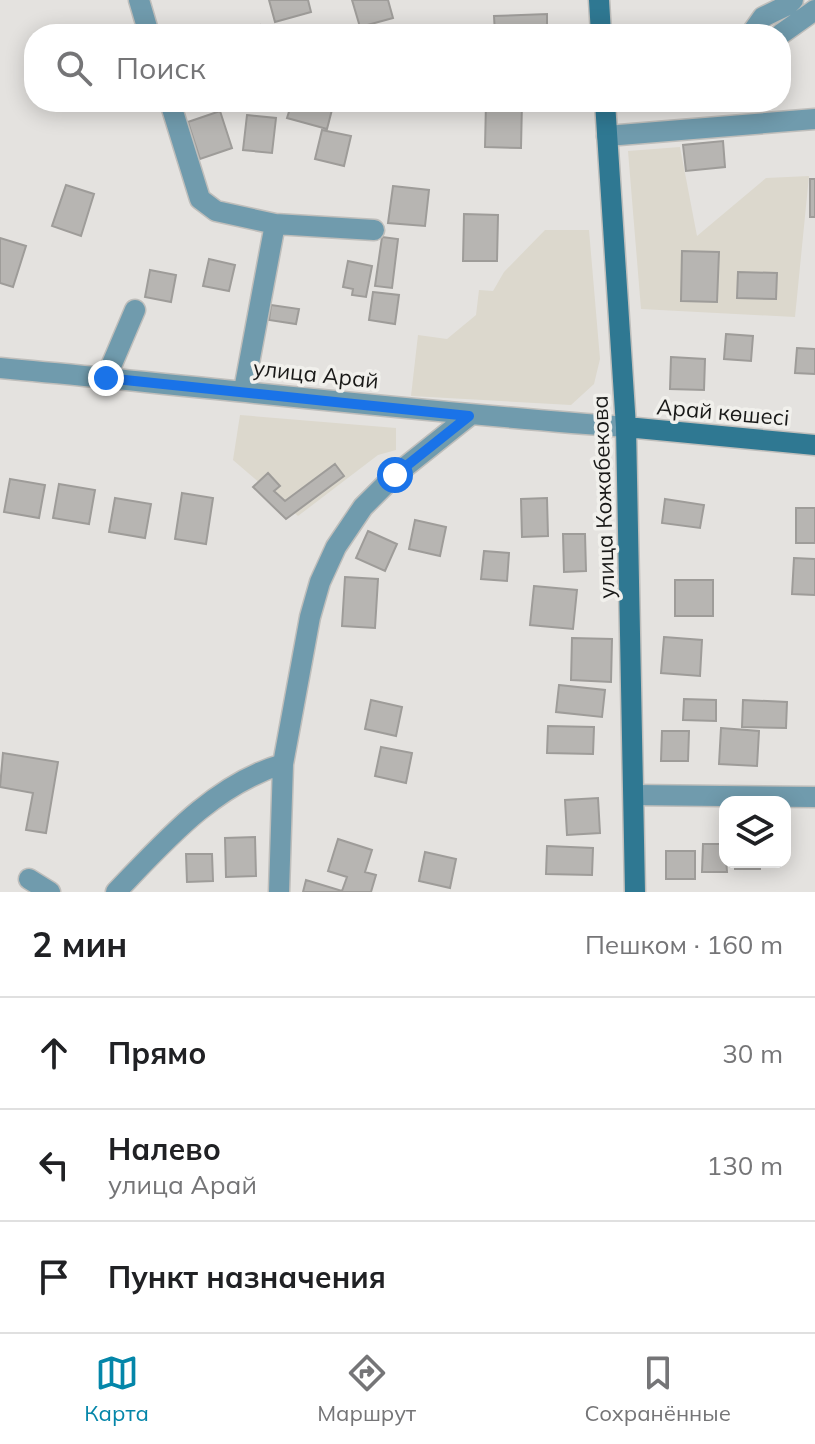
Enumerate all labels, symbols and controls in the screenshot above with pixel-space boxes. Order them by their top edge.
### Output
search box [24,24,791,112]
icon: search [52,46,96,90]
text: Поиск [116,49,206,87]
street label: улица Арай [252,353,380,395]
route end [88,360,124,396]
street label: Арай көшесі [655,392,791,432]
street label: улица Кожабекова [585,395,621,599]
route start [377,457,413,493]
map controls [719,796,791,868]
button: layers [719,796,791,868]
text: 2 мин [32,923,127,966]
text: Пешком · 160 m [585,928,783,961]
icon: ahead [32,1031,76,1075]
text: Прямо [108,1034,206,1072]
text: 30 m [722,1037,783,1070]
text: Налево [108,1130,221,1168]
icon: left [32,1143,76,1187]
text: 130 m [707,1149,783,1182]
text: улица Арай [108,1168,257,1201]
icon: arrive [32,1255,76,1299]
text: Пункт назначения [108,1258,386,1296]
tab: Карта [84,1351,149,1427]
tab: Маршрут [317,1351,416,1427]
tab: Сохранённые [584,1351,731,1427]

